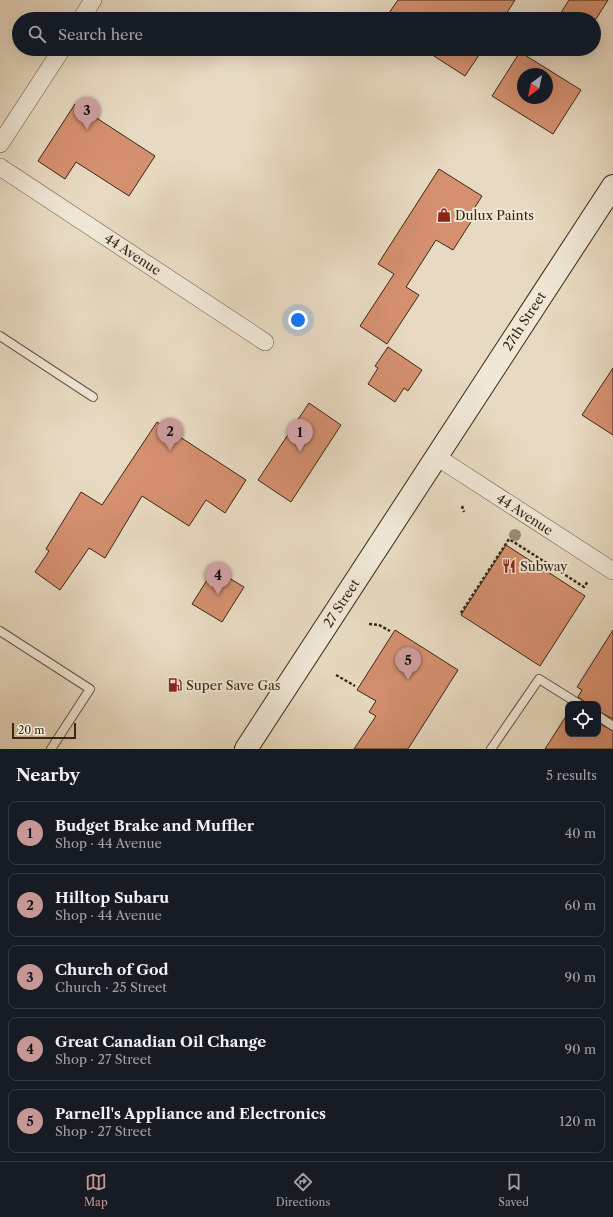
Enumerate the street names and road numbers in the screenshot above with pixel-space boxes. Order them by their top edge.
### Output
street label: 44 Avenue [102,230,164,278]
street label: 27th Street [499,288,549,353]
street label: 44 Avenue [494,490,556,538]
street label: 27 Street [320,576,363,630]

